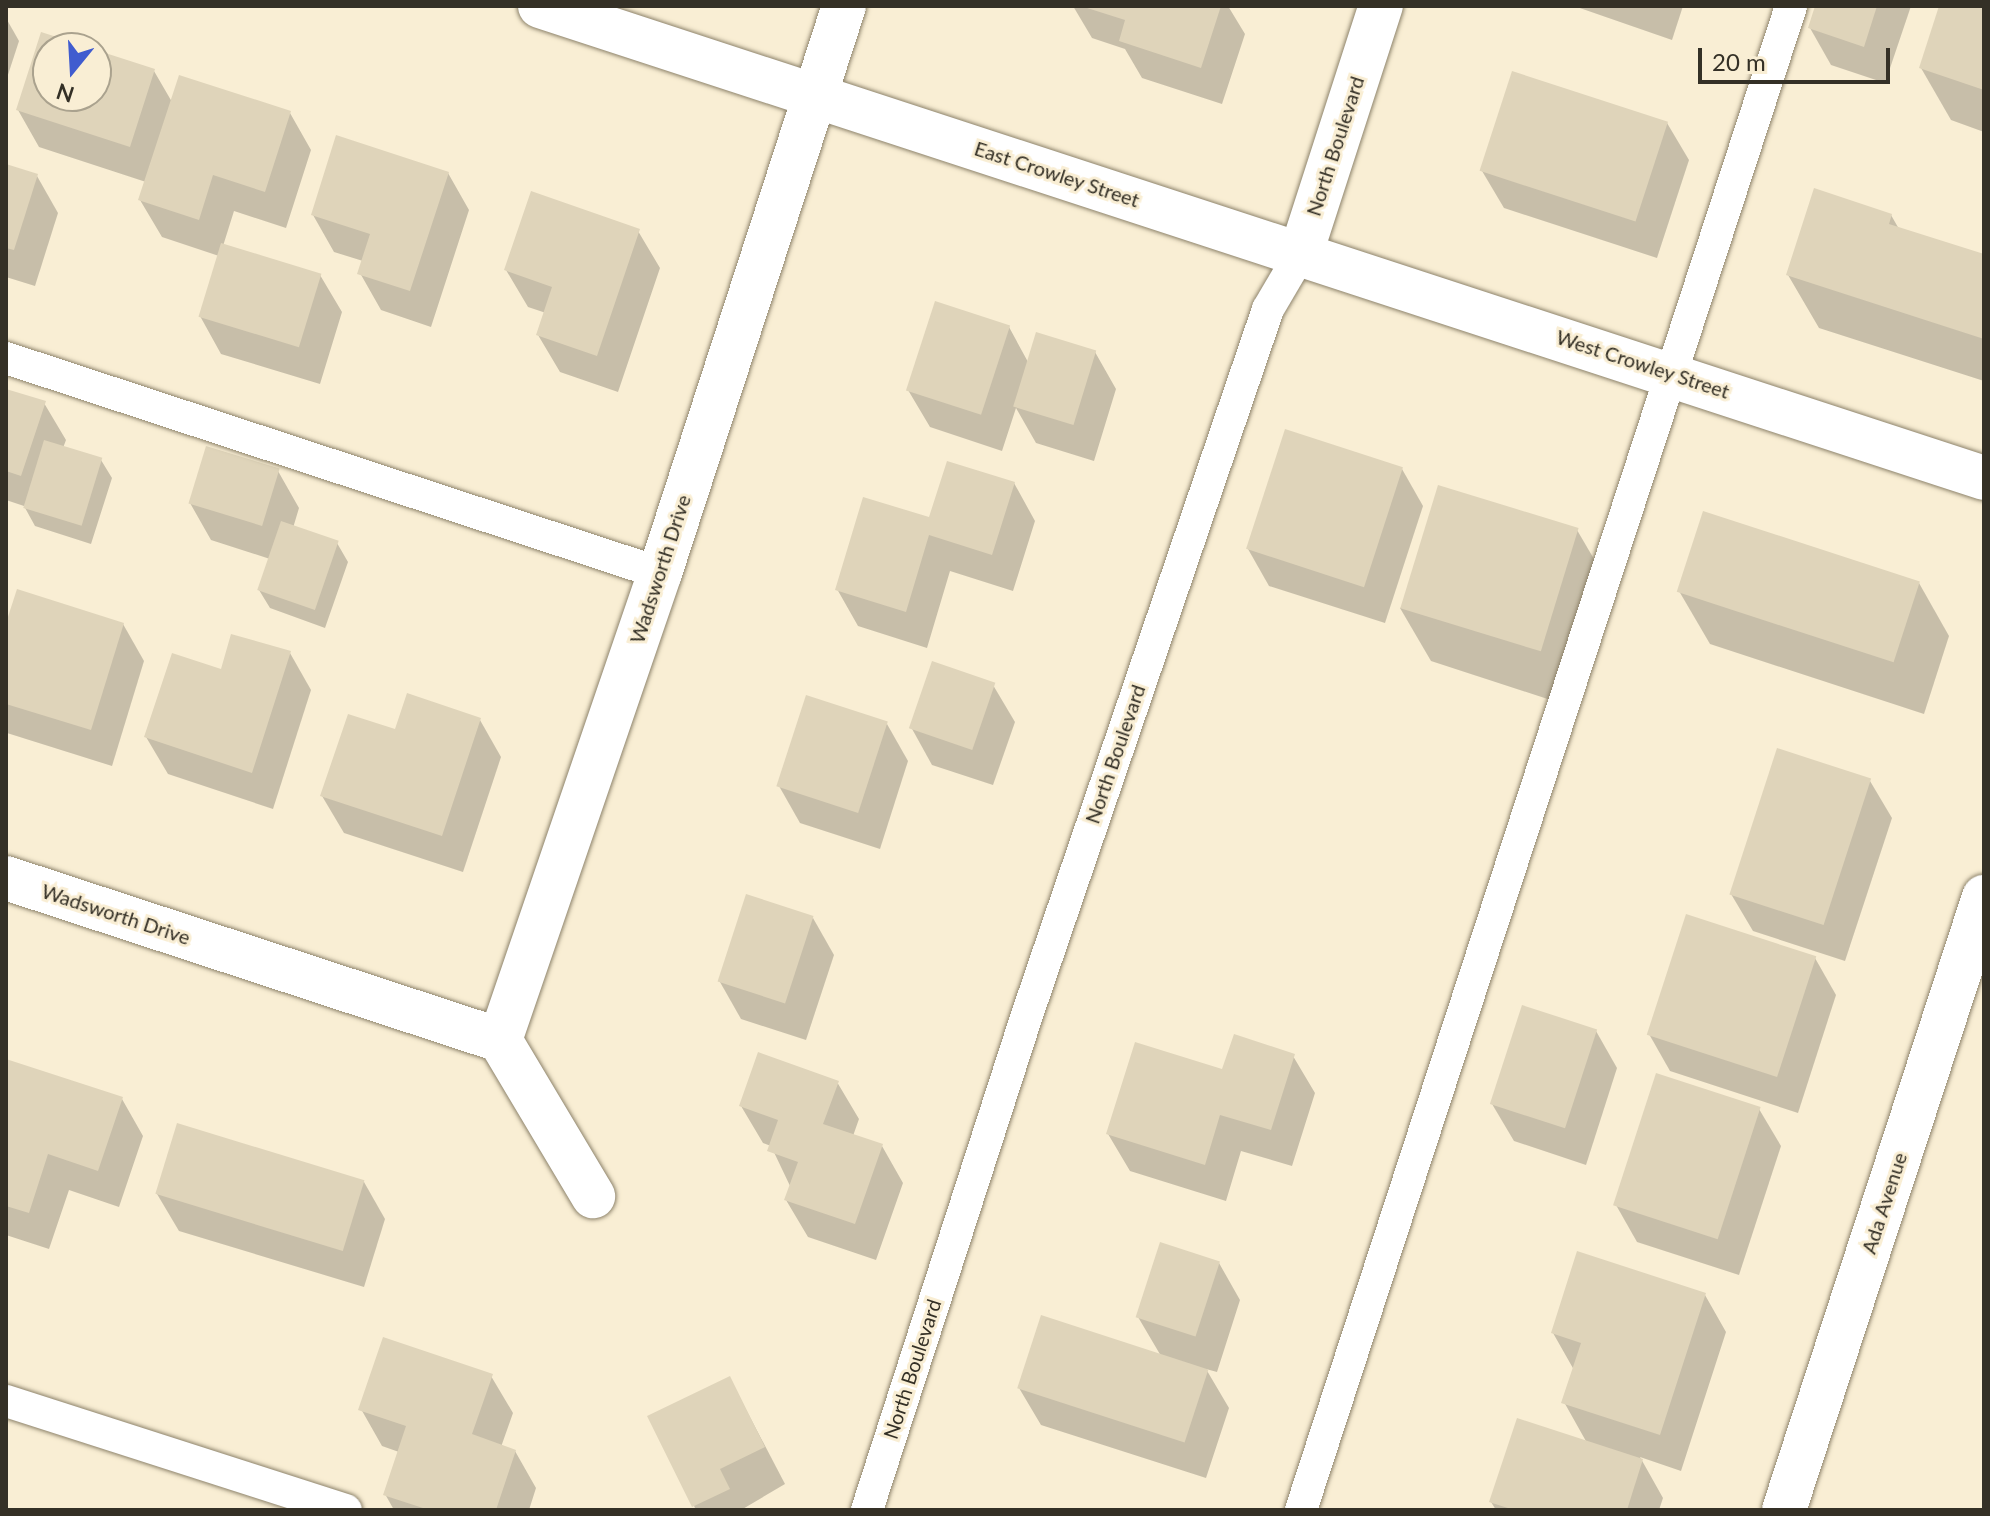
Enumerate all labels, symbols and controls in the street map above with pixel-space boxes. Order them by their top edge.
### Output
north arrow [32,32,112,112]
scale bar [1702,32,1894,82]
text: 20 m [1712,47,1766,76]
street label: North Boulevard [1301,73,1369,219]
text: N [53,78,77,109]
street label: East Crowley Street [971,136,1143,212]
street label: West Crowley Street [1553,325,1733,403]
street label: Wadsworth Drive [625,492,695,646]
street label: North Boulevard [1080,681,1150,827]
street label: Wadsworth Drive [39,879,193,949]
street label: Ada Avenue [1856,1149,1912,1257]
street label: North Boulevard [878,1296,946,1442]

